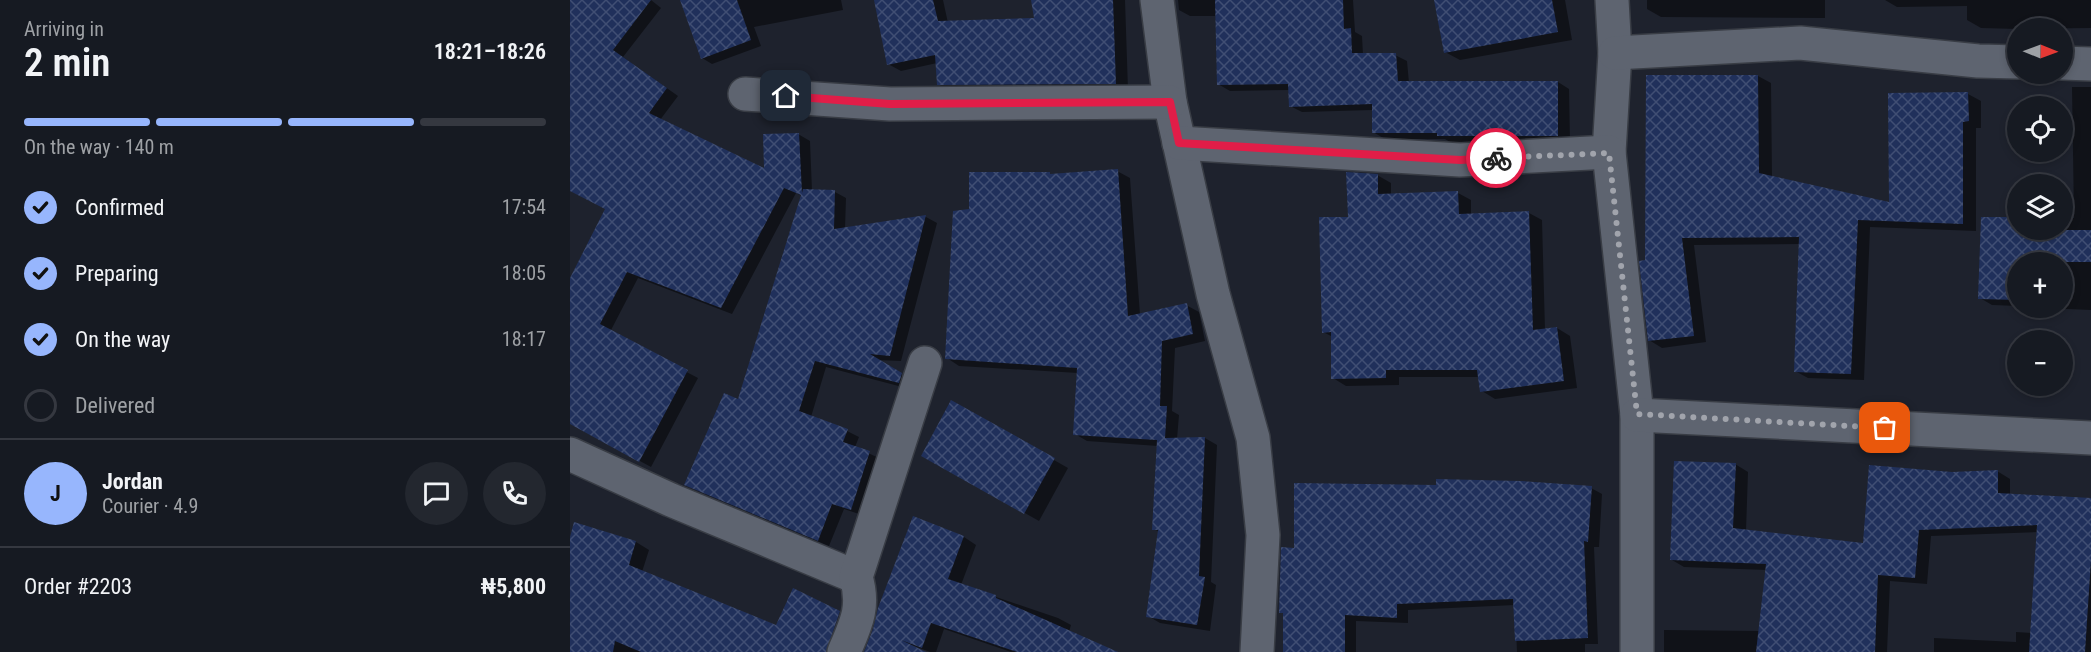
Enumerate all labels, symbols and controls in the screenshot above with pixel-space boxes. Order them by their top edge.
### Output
text: Arriving in [24,17,104,41]
north arrow [2007,18,2073,84]
map controls [2007,18,2073,396]
text: 18:21–18:26 [434,39,546,64]
text: 2 min [24,40,110,86]
pin [760,70,811,121]
icon: home [769,79,802,112]
button: locate [2007,96,2073,162]
courier [1466,128,1526,188]
text: On the way · 140 m [24,135,174,159]
icon: bike [1480,142,1513,175]
button: layers [2007,174,2073,240]
icon: check [24,191,57,224]
text: Confirmed [75,195,164,220]
text: 17:54 [502,195,546,219]
button: + [2007,252,2073,318]
icon: check [24,257,57,290]
text: Preparing [75,261,159,286]
text: 18:05 [502,261,546,285]
icon: check [24,323,57,356]
text: On the way [75,327,170,352]
text: 18:17 [502,327,546,351]
button: − [2007,330,2073,396]
text: Delivered [75,393,155,418]
pin [1859,402,1910,453]
icon: bag [1868,411,1901,444]
button: chat [405,462,468,525]
button: phone [483,462,546,525]
text: Jordan [102,469,163,494]
text: J [50,481,61,506]
text: Courier · 4.9 [102,494,198,518]
text: Order #2203 [24,574,132,599]
text: ₦5,800 [480,574,546,599]

